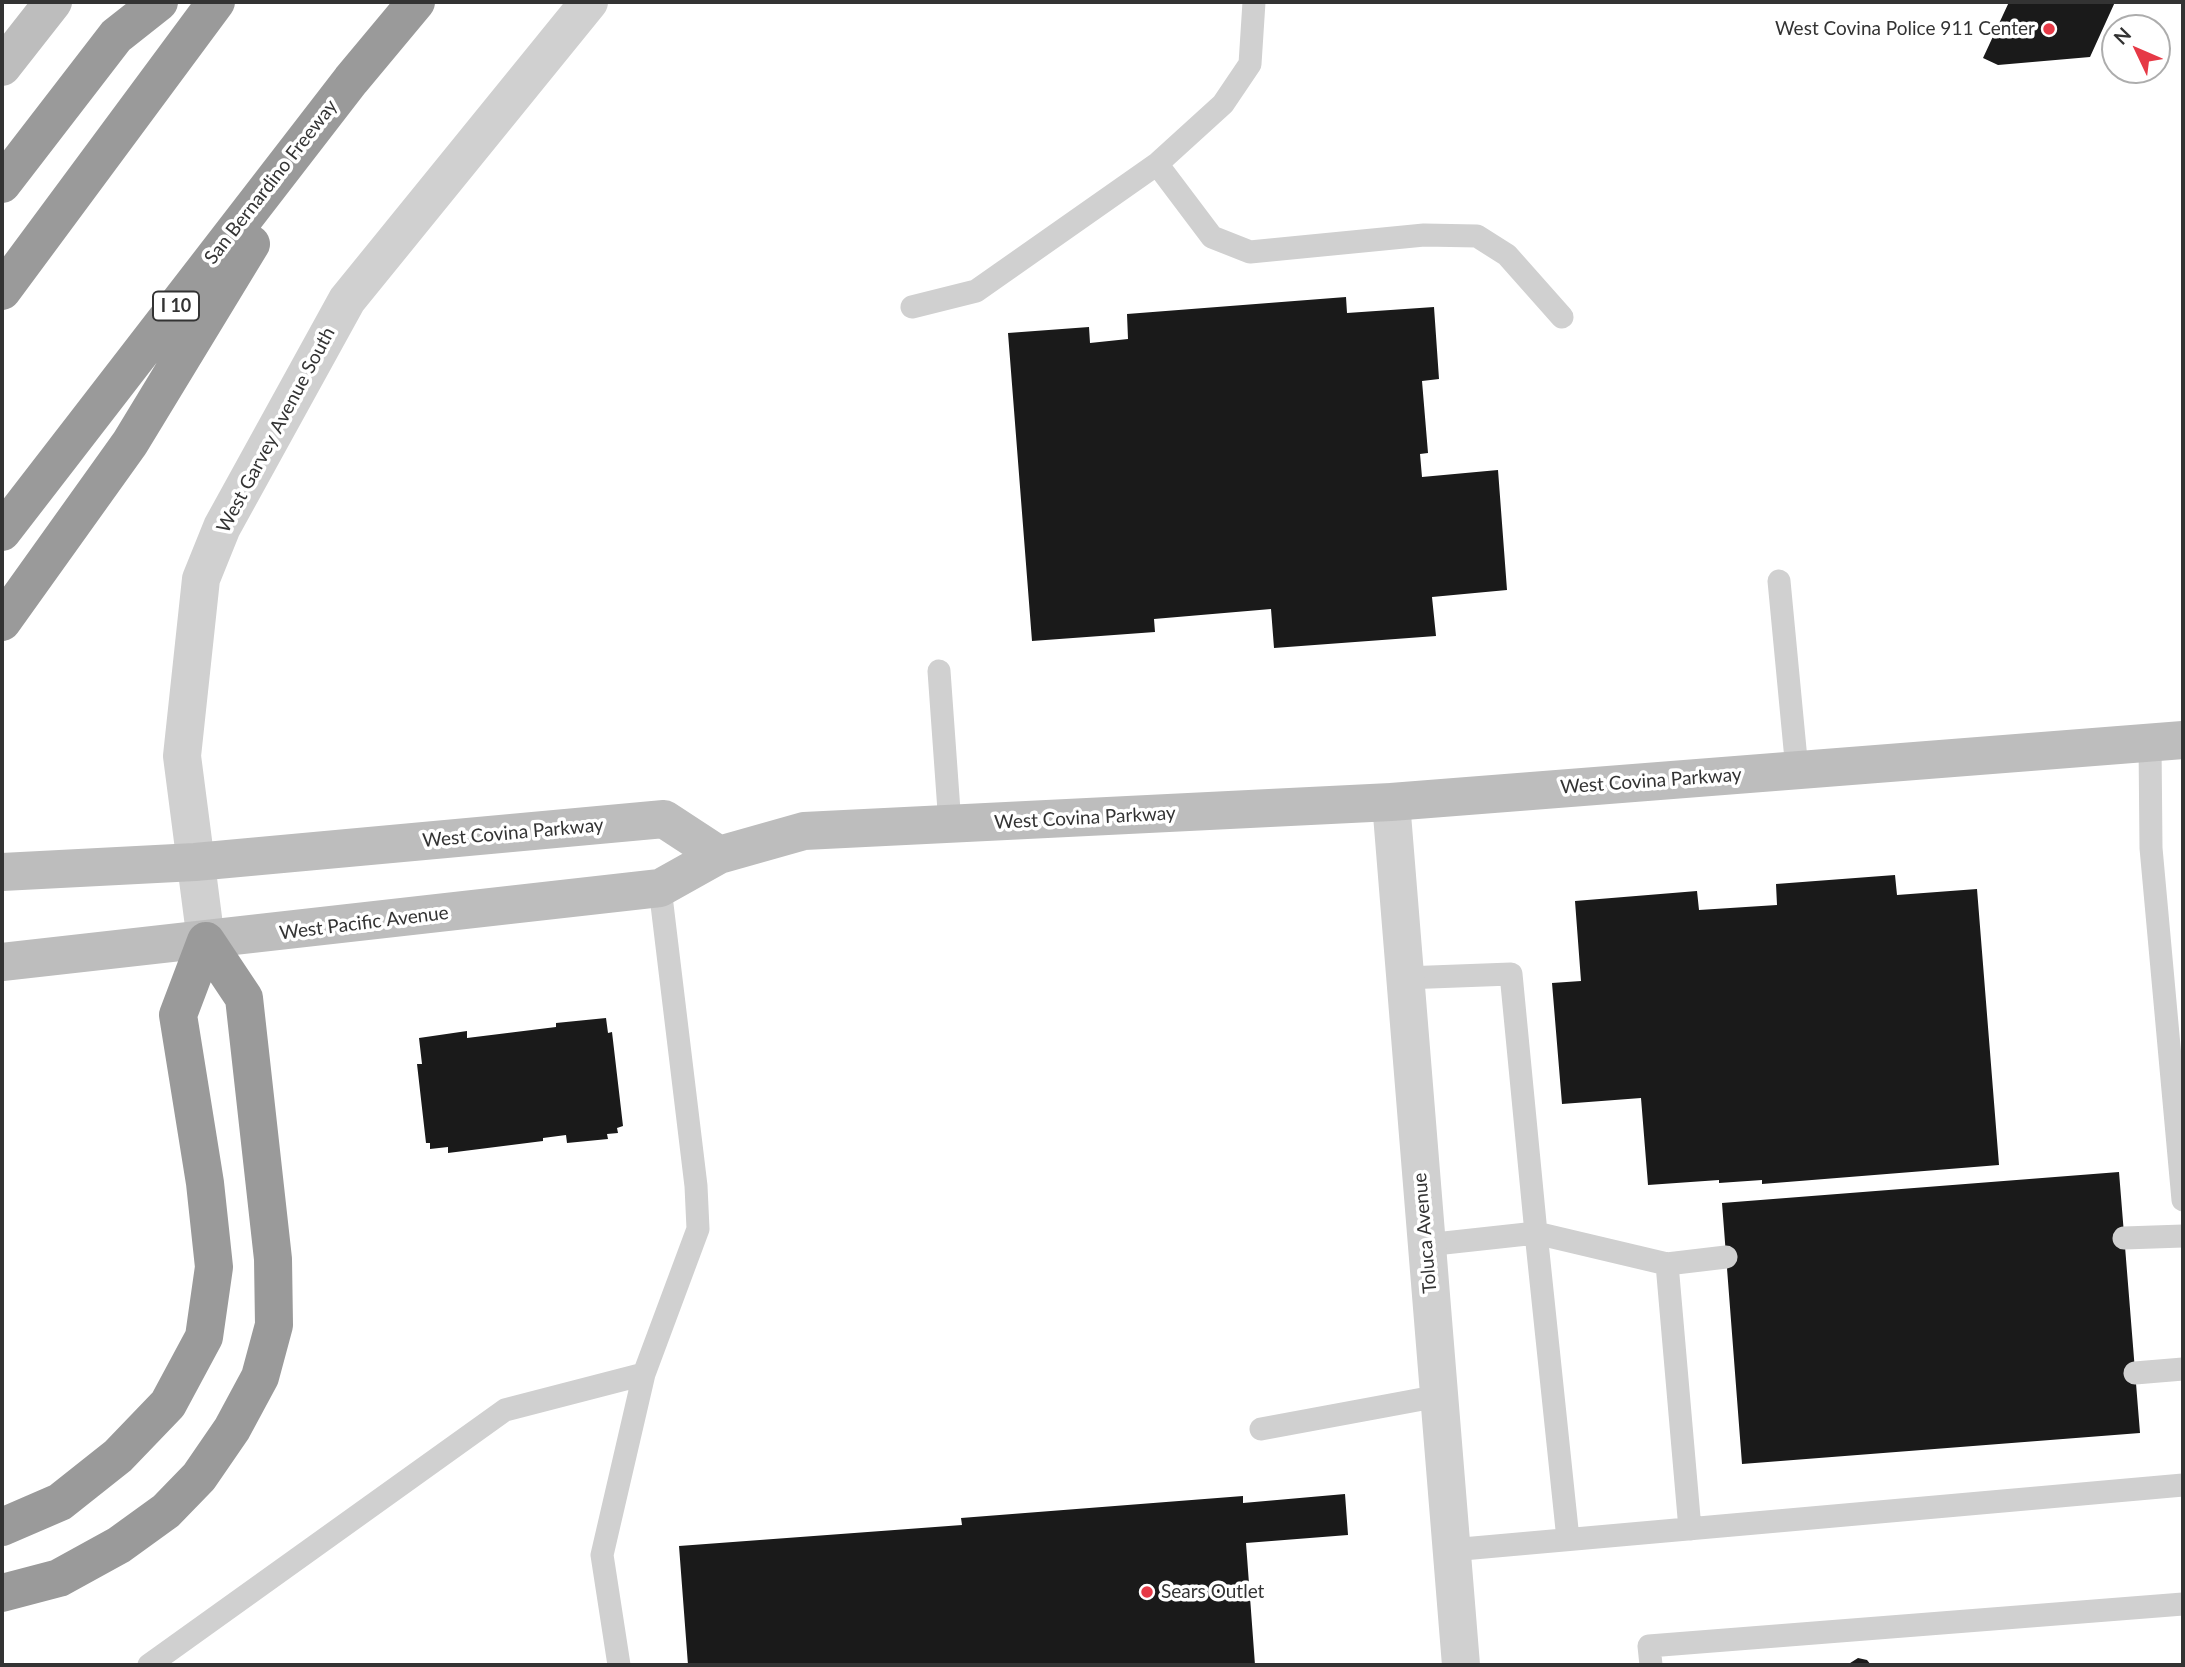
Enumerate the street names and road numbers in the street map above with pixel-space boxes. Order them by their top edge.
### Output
street label: San Bernardino Freeway [200,95,342,269]
road number: I 10 [153,292,199,320]
street label: West Garvey Avenue South [212,323,340,537]
street label: West Covina Parkway [1560,763,1742,799]
street label: West Covina Parkway [994,802,1176,834]
street label: West Covina Parkway [421,814,605,852]
street label: West Pacific Avenue [278,901,450,945]
street label: Toluca Avenue [1408,1172,1442,1294]

